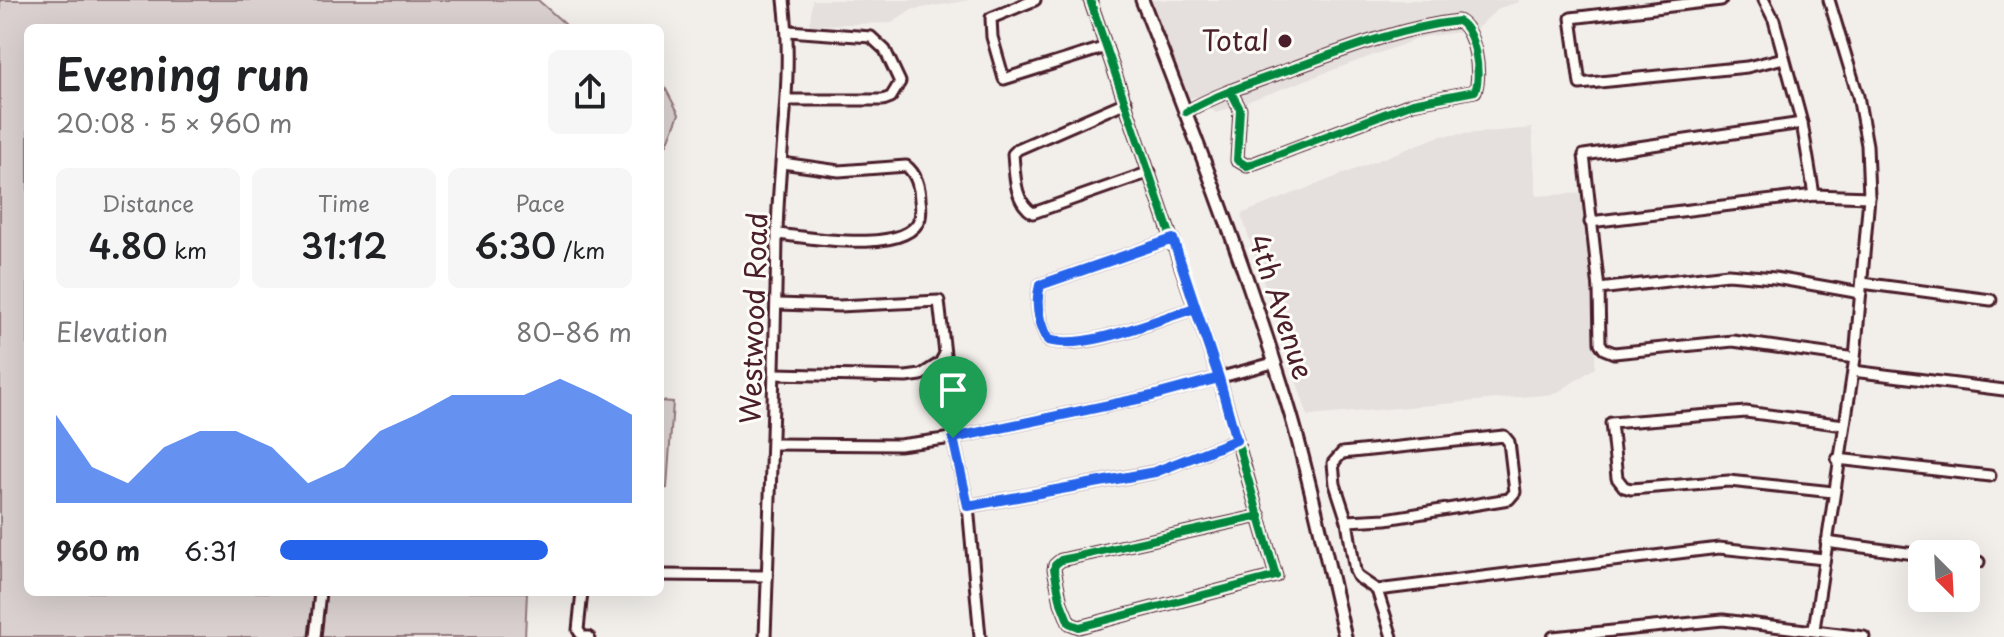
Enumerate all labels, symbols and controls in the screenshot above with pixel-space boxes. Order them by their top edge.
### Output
place label: Total [1201,18,1269,61]
marker: Total [1276,32,1294,50]
text: Evening run [56,40,310,106]
button: share [548,50,632,134]
text: 20:08 · 5 × 960 m [56,103,292,142]
text: Distance [102,186,194,219]
text: Time [318,186,370,219]
text: Pace [515,186,565,219]
street label: Westwood Road [727,211,778,424]
text: 4.80 [89,219,167,271]
text: 31:12 [301,219,387,271]
text: 6:30 [475,219,556,271]
street label: 4th Avenue [1239,228,1326,385]
text: km [167,233,207,266]
text: /km [556,233,605,266]
text: Elevation [56,312,168,351]
text: 80–86 m [516,312,632,351]
pin [919,356,987,438]
icon: arrive [931,368,975,412]
text: 960 m [56,531,140,570]
text: 6:31 [184,531,237,570]
north arrow [1908,540,1980,612]
map controls [1908,540,1980,612]

